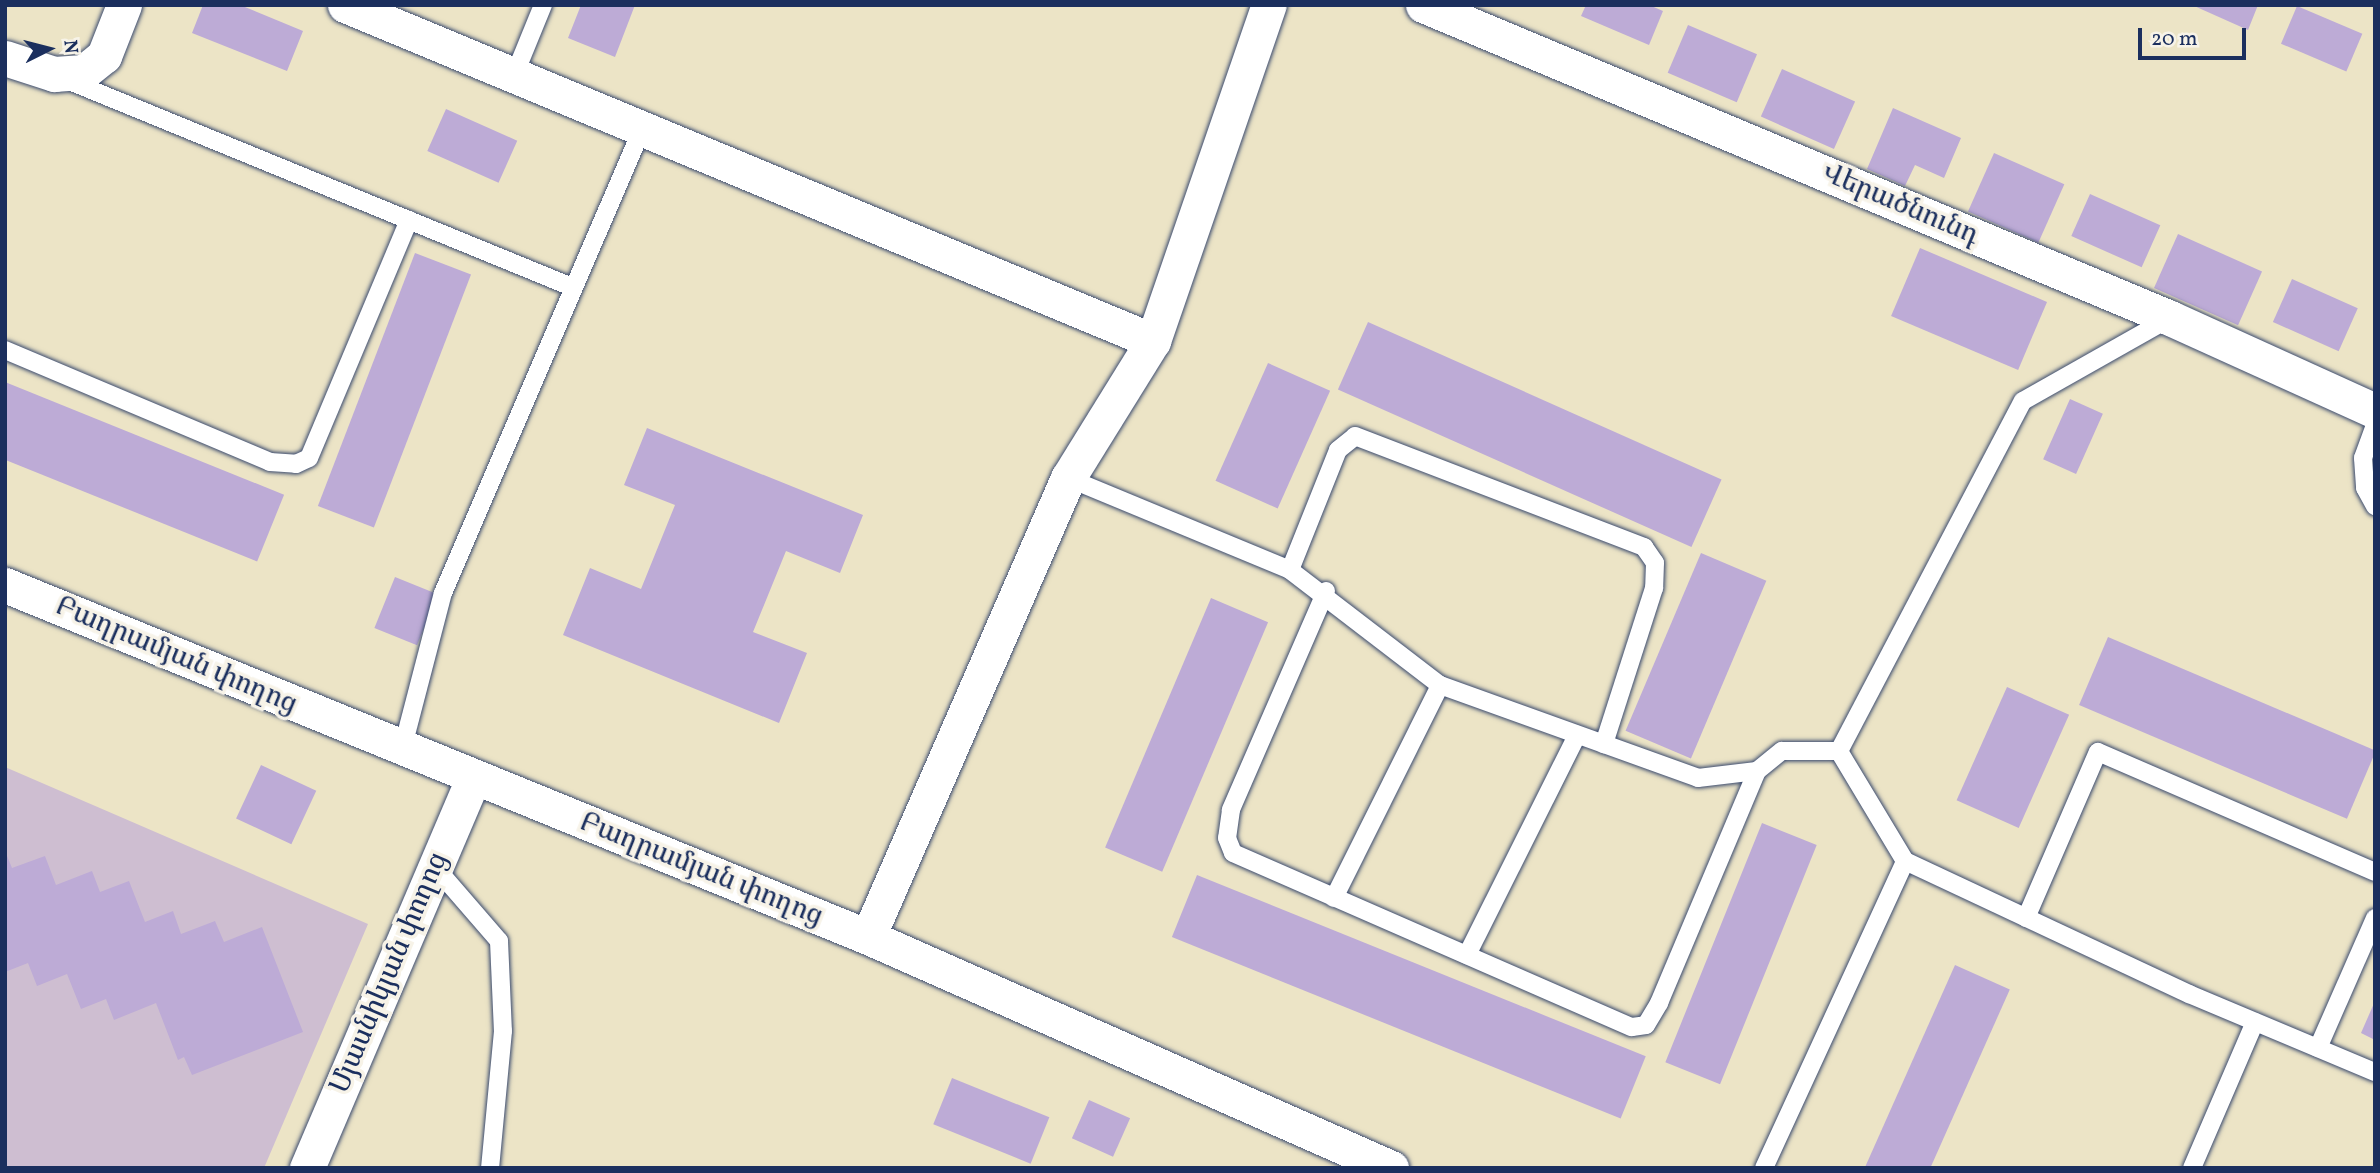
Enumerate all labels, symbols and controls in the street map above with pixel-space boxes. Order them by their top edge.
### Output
north arrow [14,14,84,84]
scale bar [2142,14,2250,58]
text: 20 m [2151,25,2197,54]
text: N [56,39,84,55]
street label: Վերածնունդ [1816,157,1984,253]
street label: Բաղրամյան փողոց [50,590,302,722]
street label: Բաղրամյան փողոց [574,806,828,934]
street label: Մյասնիկյան փողոց [324,847,456,1099]

